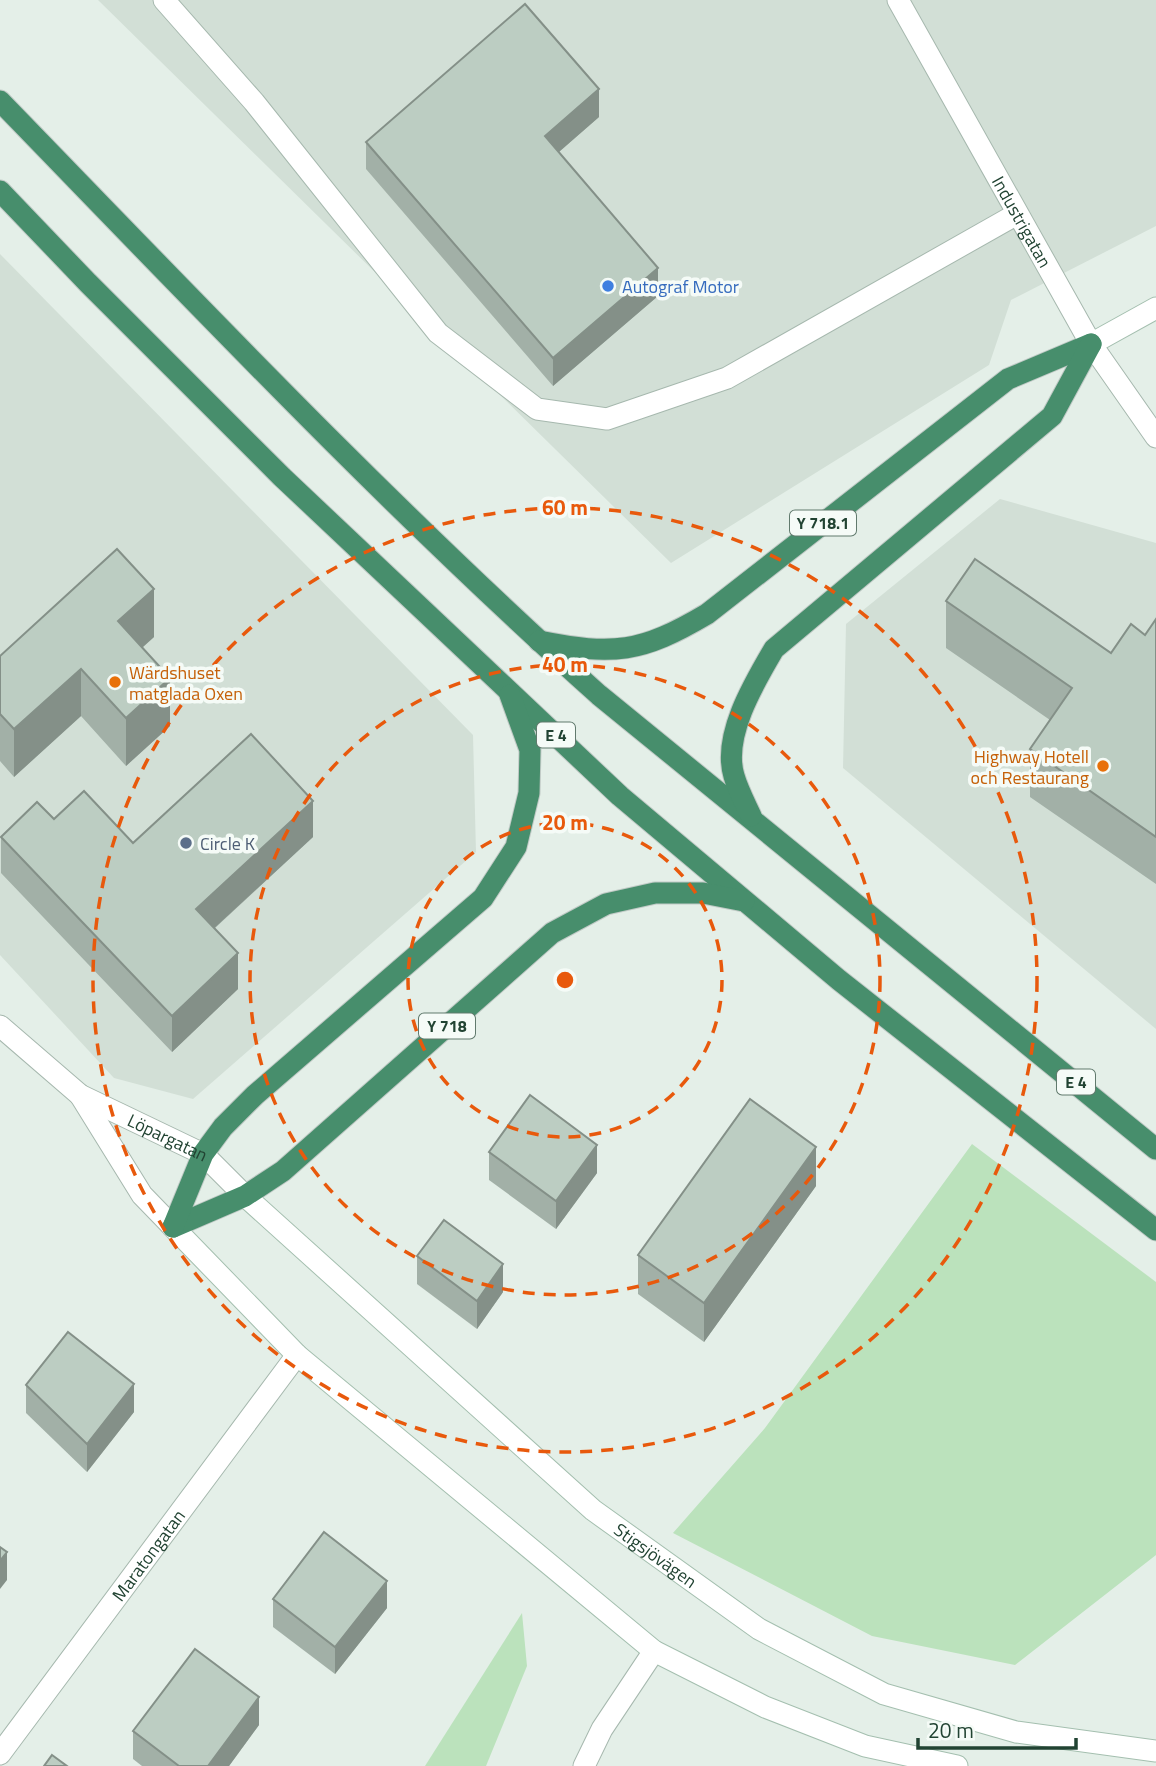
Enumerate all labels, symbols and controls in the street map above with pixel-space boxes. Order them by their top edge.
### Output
street label: Industrigatan [986,171,1059,272]
place label: Autograf Motor [622,273,739,300]
marker: Autograf Motor [600,278,616,294]
text: 60 m [542,491,588,523]
road number: Y 718.1 [790,510,856,536]
text: 40 m [542,648,588,680]
place label: Wärdshuset matglada Oxen [129,659,243,707]
marker: Wärdshuset matglada Oxen [107,674,123,690]
road number: E 4 [537,722,575,748]
place label: Highway Hotell och Restaurang [971,743,1089,791]
marker: Highway Hotell och Restaurang [1095,758,1111,774]
text: 20 m [542,806,588,838]
place label: Circle K [200,830,255,857]
marker: Circle K [178,835,194,851]
centre of rings [553,968,577,992]
road number: Y 718 [419,1014,475,1038]
road number: E 4 [1057,1070,1095,1094]
street label: Löpargatan [123,1106,212,1168]
street label: Maratongatan [105,1504,191,1607]
street label: Stigsjövägen [609,1516,703,1594]
scale bar [918,1706,1076,1750]
text: 20 m [928,1714,974,1746]

